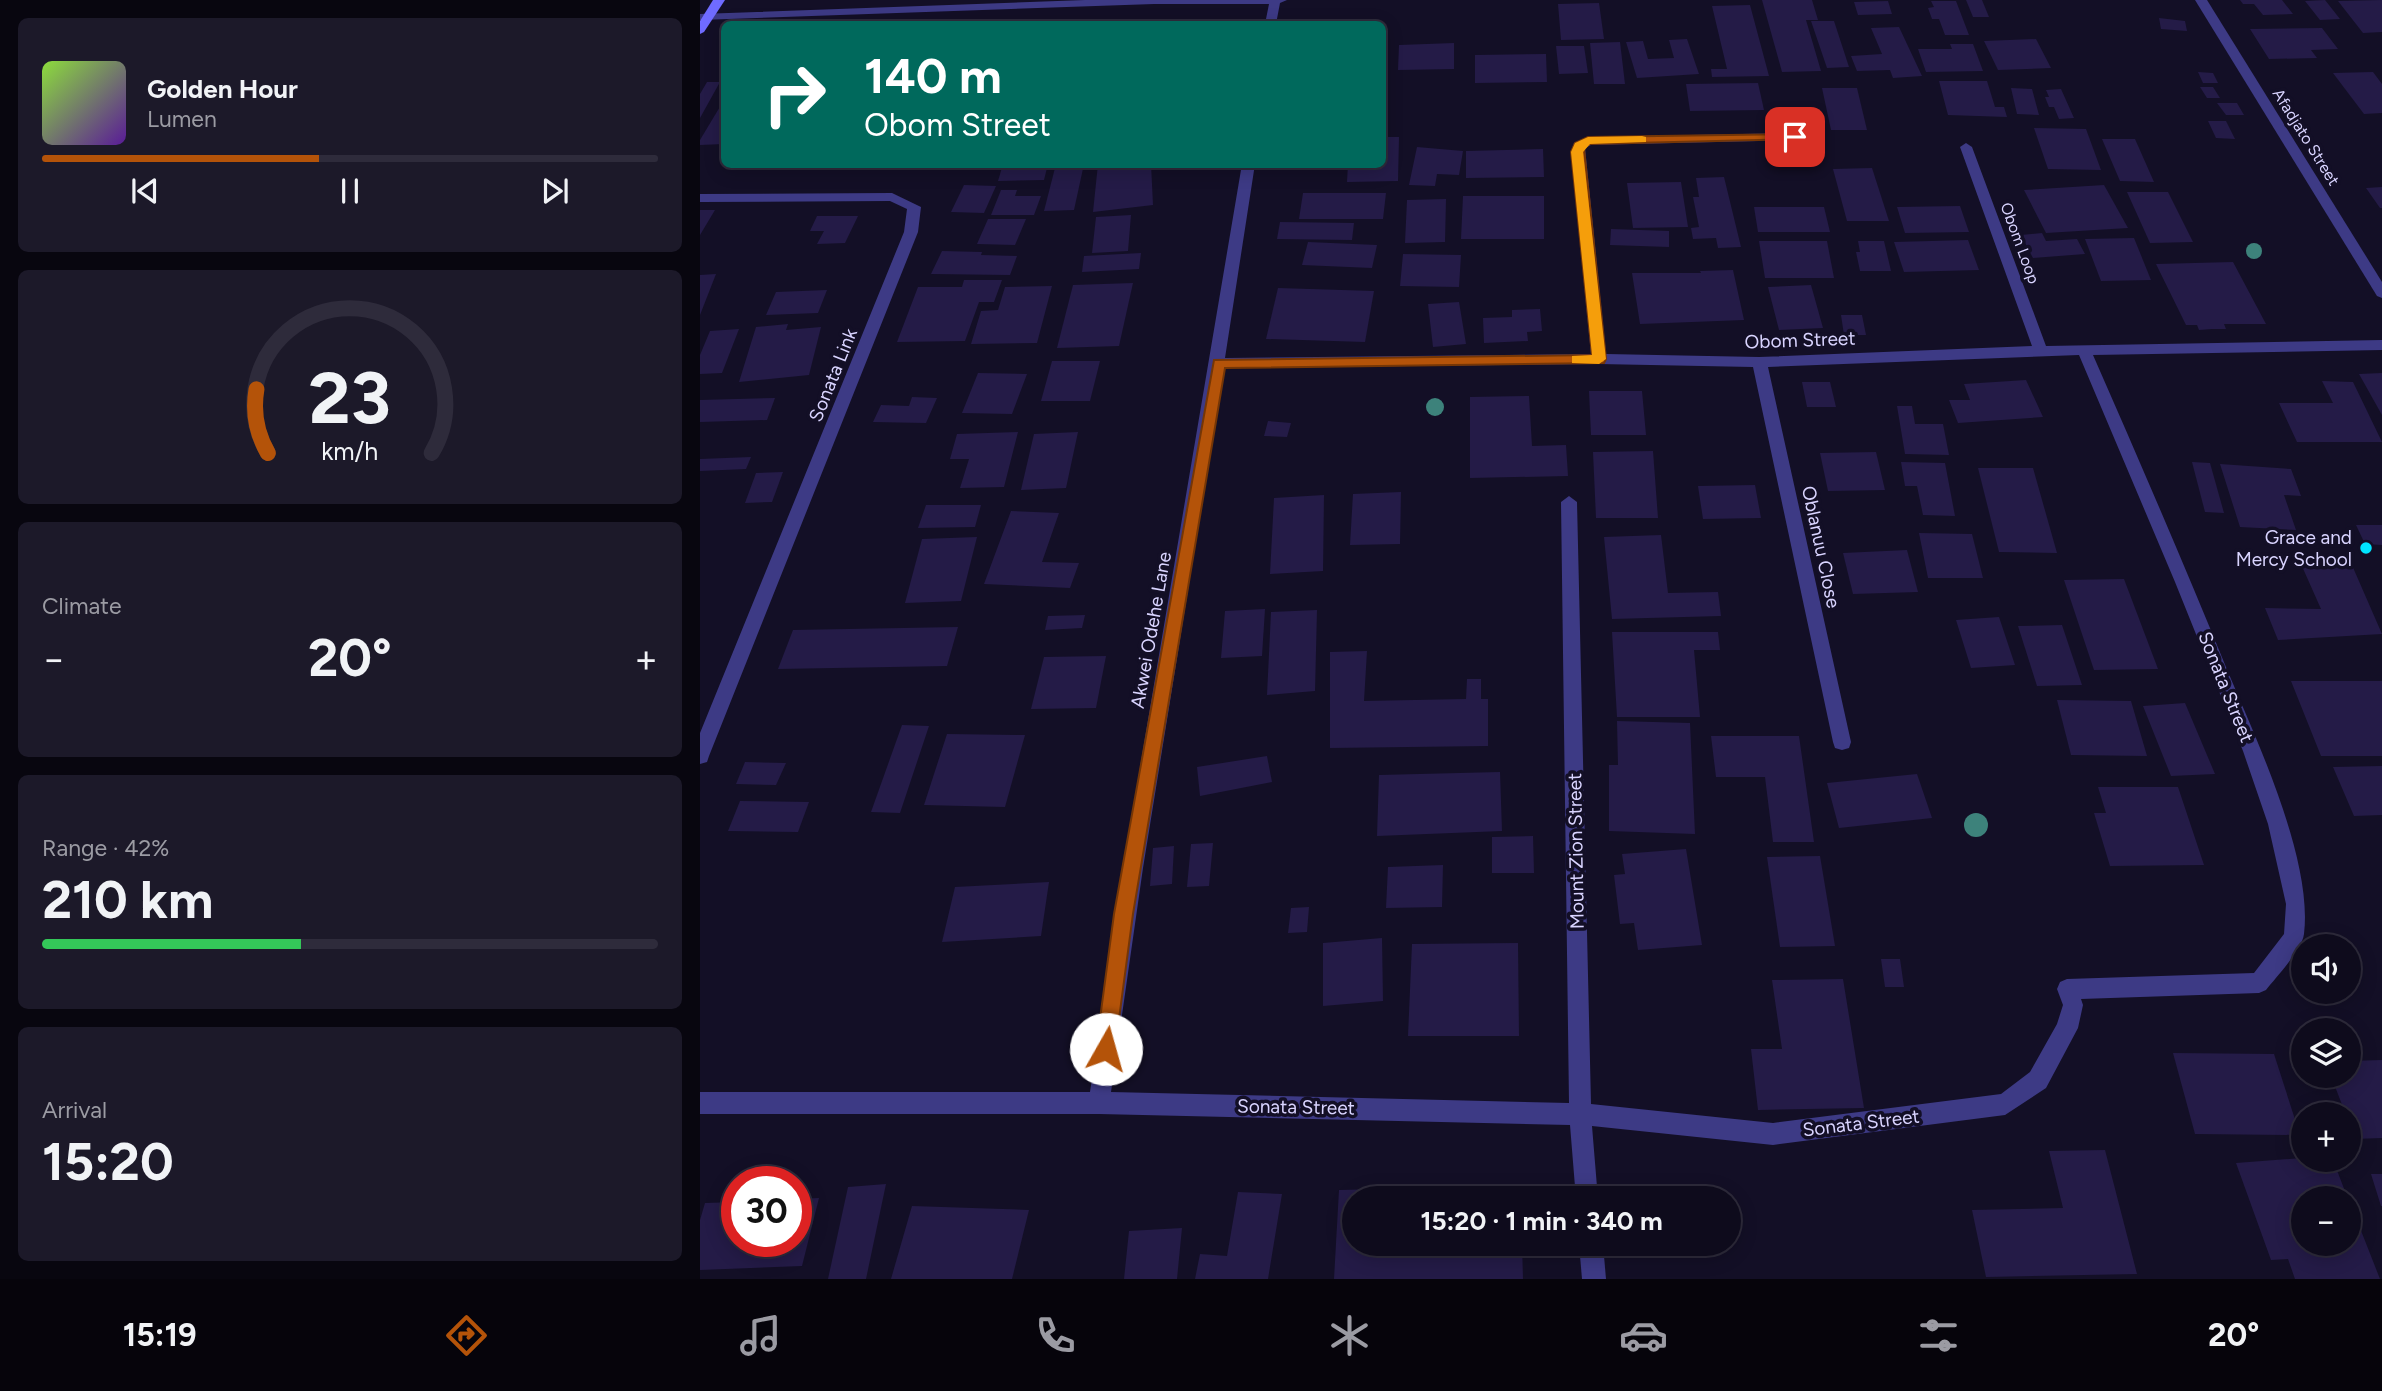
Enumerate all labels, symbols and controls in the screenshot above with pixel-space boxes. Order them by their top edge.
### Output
text: 140 m [864,46,1002,105]
icon: right [749,49,840,140]
text: Golden Hour [147,73,298,105]
street label: Afadjato Street [2269,85,2343,189]
text: Lumen [147,105,217,133]
text: Obom Street [864,106,1051,144]
pin [1765,107,1825,167]
icon: arrive [1776,118,1814,156]
icon: previous [126,172,164,210]
icon: pause [331,172,369,210]
icon: next [536,172,574,210]
street label: Obom Loop [1997,200,2043,286]
street label: Sonata Link [804,324,862,425]
street label: Obom Street [1744,327,1856,353]
text: 23 [309,355,391,442]
text: km/h [321,436,379,466]
street label: Oblanuu Close [1797,484,1845,610]
place label: Grace and Mercy School [2236,526,2352,571]
marker: Grace and Mercy School [2358,540,2374,556]
street label: Akwei Odehe Lane [1126,550,1176,710]
text: Climate [42,592,121,620]
text: 20° [308,627,392,689]
street label: Sonata Street [2193,628,2259,746]
text: − [42,636,66,682]
text: + [634,636,658,682]
street label: Mount Zion Street [1563,773,1589,929]
text: Range · 42% [42,834,169,862]
text: 210 km [42,869,213,931]
map controls [2291,934,2361,1256]
button: sound [2291,934,2361,1004]
position arrow [1069,1012,1143,1086]
button: layers [2291,1018,2361,1088]
street label: Sonata Street [1237,1094,1355,1120]
text: Arrival [42,1096,107,1124]
button: + [2291,1102,2361,1172]
street label: Sonata Street [1801,1104,1921,1142]
text: 15:20 [42,1131,174,1193]
speed limit sign: 30 [721,1166,812,1257]
button: − [2291,1186,2361,1256]
text: 15:20 · 1 min · 340 m [1420,1205,1663,1237]
icon: directions [442,1311,491,1360]
icon: music [736,1311,785,1360]
icon: phone [1031,1311,1080,1360]
icon: climate [1325,1311,1374,1360]
icon: car [1619,1311,1668,1360]
icon: filters [1914,1311,1963,1360]
text: 15:19 [123,1316,196,1354]
text: 20° [2208,1316,2259,1354]

